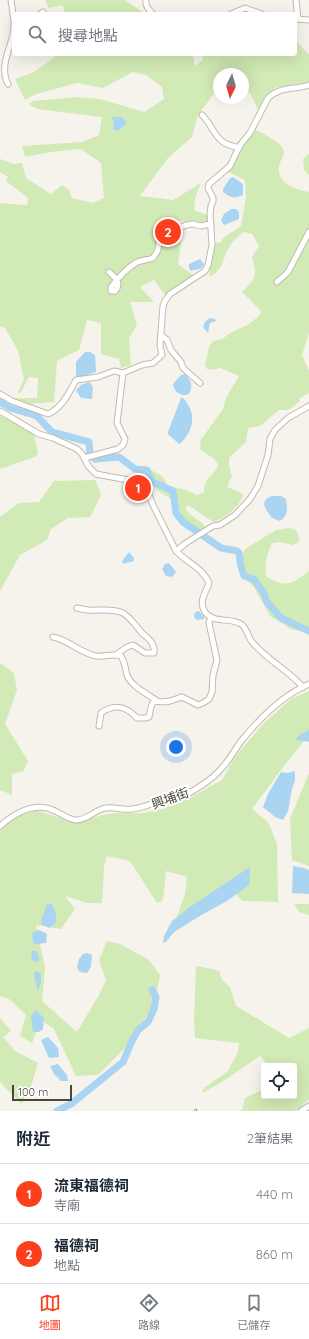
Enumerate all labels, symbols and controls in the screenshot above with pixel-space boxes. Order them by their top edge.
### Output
search box [12,12,297,56]
icon: search [26,23,48,45]
text: 搜尋地點 [58,26,118,45]
north arrow [213,68,249,104]
pin: 2 [155,217,181,247]
pin: 1 [125,473,151,503]
your location [166,737,186,757]
street label: 興埔街 [149,784,191,812]
map controls [261,1063,297,1099]
button: locate [261,1063,297,1099]
scale bar [12,1083,72,1102]
text: 100 m [18,1085,48,1099]
text: 附近 [16,1128,50,1149]
text: 2筆結果 [247,1130,293,1146]
text: 流東福德祠 [54,1176,129,1195]
text: 1 [26,1186,32,1202]
text: 440 m [256,1186,293,1202]
text: 寺廟 [54,1197,80,1213]
text: 福德祠 [54,1236,99,1255]
text: 2 [25,1246,33,1262]
text: 860 m [256,1246,293,1262]
text: 地點 [54,1257,80,1273]
tab: 地圖 [39,1292,61,1332]
tab: 路線 [138,1292,160,1332]
tab: 已儲存 [237,1292,270,1332]

